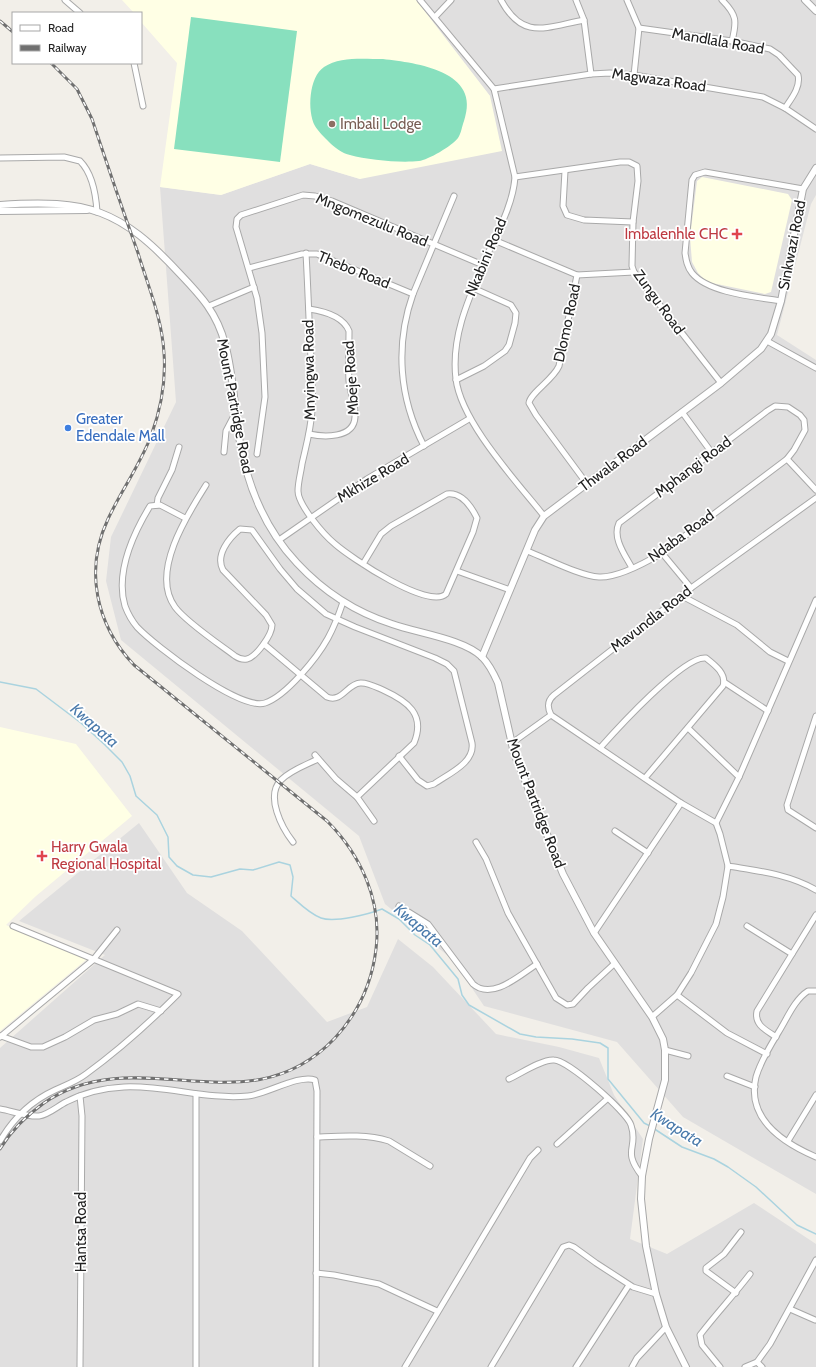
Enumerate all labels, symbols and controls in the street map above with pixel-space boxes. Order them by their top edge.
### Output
legend [12,12,142,64]
text: Road [48,20,74,35]
street label: Mandlala Road [670,24,766,58]
text: Railway [48,40,86,55]
street label: Magwaza Road [611,64,707,96]
place label: Imbali Lodge [340,115,422,133]
marker: Imbali Lodge [327,119,337,129]
street label: Mngomezulu Road [313,189,431,251]
street label: Sinkwazi Road [774,199,810,291]
street label: Nkabini Road [461,215,511,299]
place label: Imbalenhle CHC [624,225,728,243]
marker: Imbalenhle CHC [731,228,743,240]
street label: Thebo Road [315,247,393,293]
street label: Zungu Road [630,266,688,338]
street label: Dlomo Road [550,282,584,364]
street label: Mnyingwa Road [299,319,319,421]
street label: Mount Partridge Road [213,337,257,475]
street label: Mbeje Road [339,340,363,416]
place label: Greater Edendale Mall [76,410,165,445]
marker: Greater Edendale Mall [63,423,73,433]
street label: Mphangi Road [651,432,735,502]
street label: Thwala Road [575,433,651,495]
street label: Mkhize Road [334,450,412,506]
street label: Ndaba Road [644,506,718,566]
street label: Mavundla Road [607,582,695,656]
water label: Kwapata [67,699,123,751]
street label: Mount Partridge Road [503,736,569,870]
place label: Harry Gwala Regional Hospital [51,838,162,873]
marker: Harry Gwala Regional Hospital [36,850,48,862]
water label: Kwapata [390,900,447,951]
water label: Kwapata [647,1104,706,1151]
street label: Hantsa Road [72,1192,90,1272]

